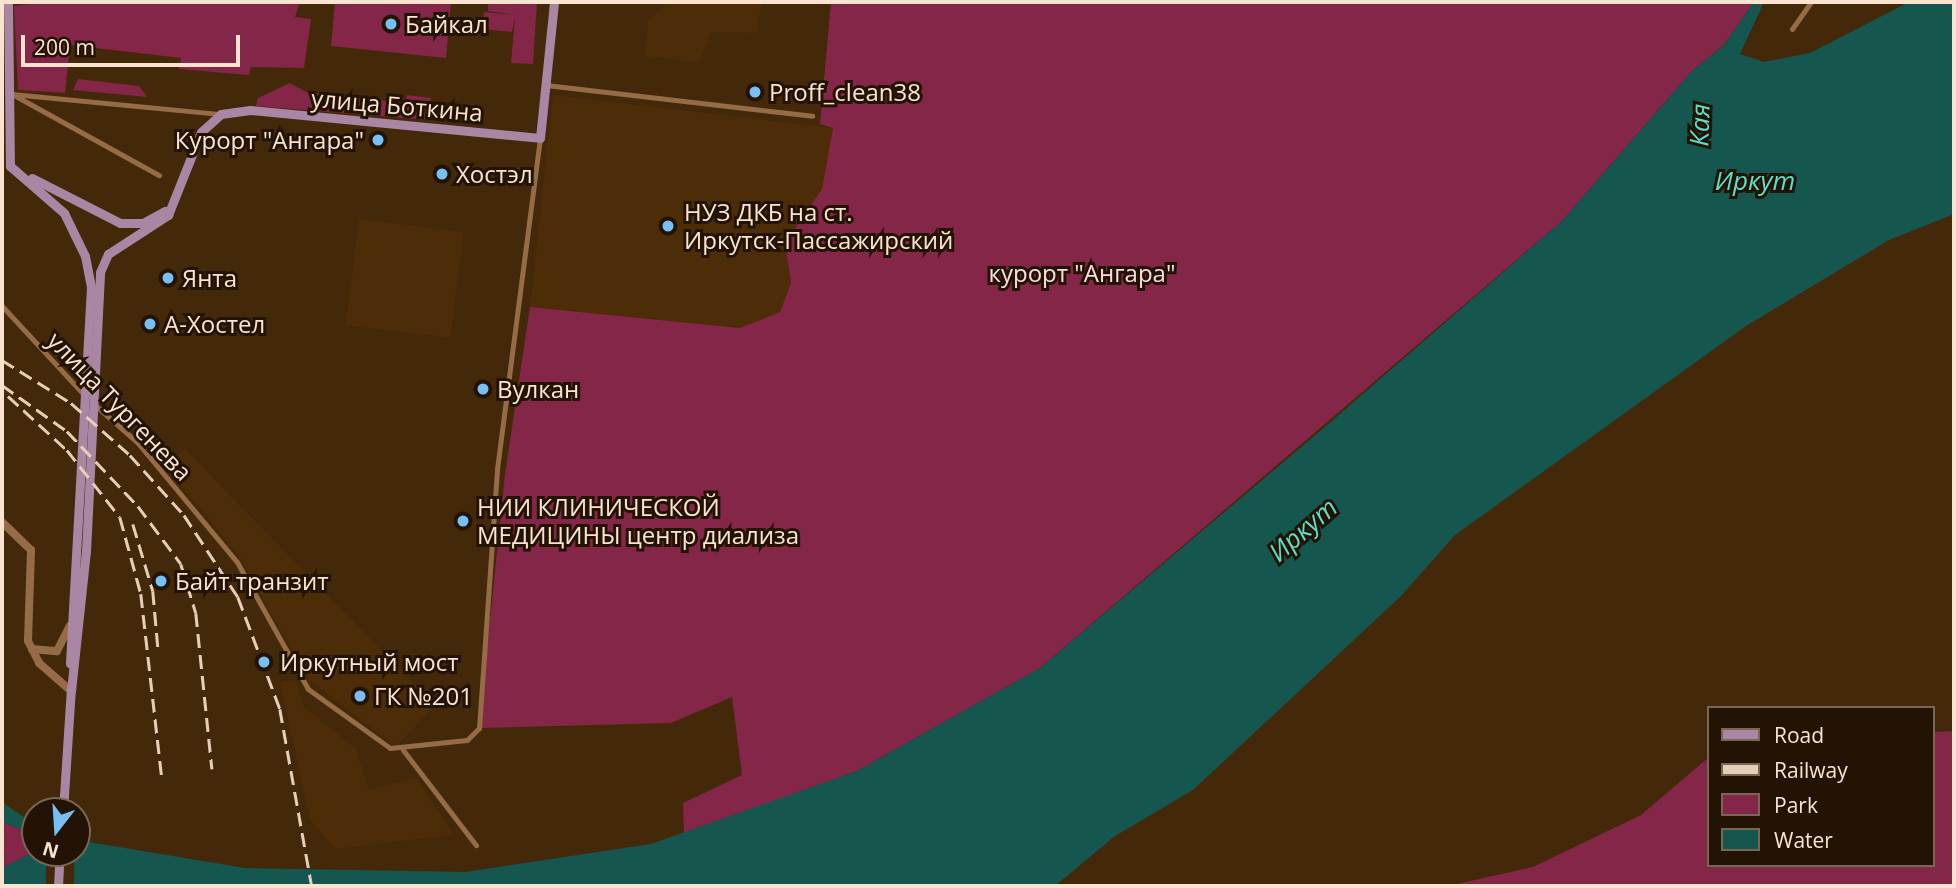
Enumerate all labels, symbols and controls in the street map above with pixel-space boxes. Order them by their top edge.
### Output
place label: Байкал [405,10,488,38]
marker: Байкал [383,16,399,32]
scale bar [24,21,243,65]
text: 200 m [34,33,95,61]
place label: Proff_clean38 [769,78,921,106]
street label: улица Боткина [310,83,484,127]
marker: Proff_clean38 [747,84,763,100]
water label: Кая [1684,103,1716,147]
place label: Курорт "Ангара" [175,126,364,154]
marker: Курорт "Ангара" [370,132,386,148]
place label: Хостэл [456,160,533,188]
water label: Иркут [1715,165,1795,197]
marker: Хостэл [434,166,450,182]
place label: НУЗ ДКБ на ст. Иркутск-Пассажирский [684,198,953,254]
marker: НУЗ ДКБ на ст. Иркутск-Пассажирский [658,216,678,236]
park label: курорт "Ангара" [989,259,1175,287]
place label: Янта [182,264,237,292]
marker: Янта [160,270,176,286]
place label: А-Хостел [164,310,265,338]
marker: А-Хостел [142,316,158,332]
street label: улица Тургенева [42,326,198,486]
place label: Вулкан [497,375,579,403]
marker: Вулкан [475,381,491,397]
water label: Иркут [1262,492,1344,568]
place label: НИИ КЛИНИЧЕСКОЙ МЕДИЦИНЫ центр диализа [477,493,799,549]
marker: НИИ КЛИНИЧЕСКОЙ МЕДИЦИНЫ центр диализа [455,513,471,529]
place label: Байт транзит [175,567,328,595]
marker: Байт транзит [153,573,169,589]
place label: Иркутный мост [280,648,459,676]
marker: Иркутный мост [254,652,274,672]
place label: ГК №201 [374,682,473,710]
marker: ГК №201 [352,688,368,704]
legend [1708,706,1935,867]
text: Road [1774,721,1824,749]
text: Railway [1774,756,1848,784]
text: Park [1774,791,1818,819]
north arrow [21,797,91,867]
text: Water [1774,826,1833,854]
text: N [39,835,62,865]

